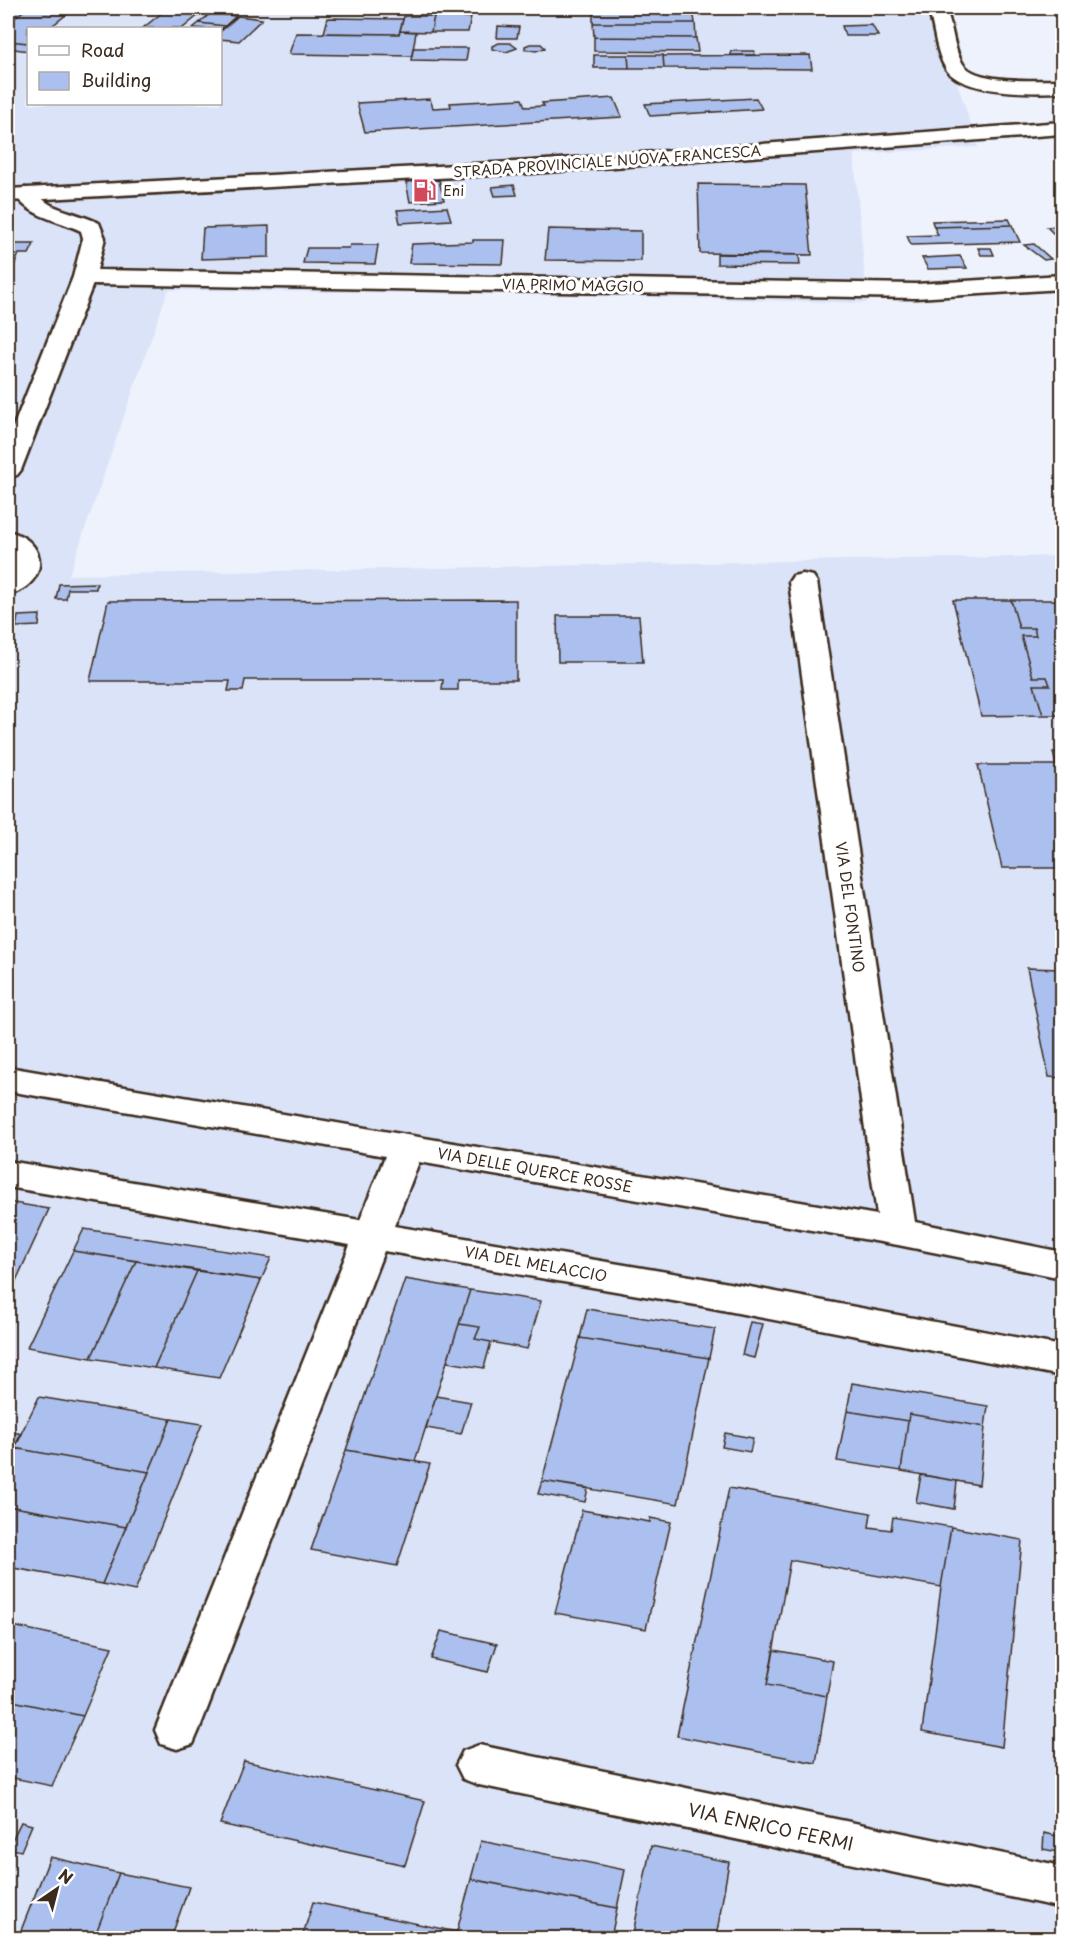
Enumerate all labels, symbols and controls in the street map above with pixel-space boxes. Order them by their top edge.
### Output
legend [27,27,222,105]
text: Road [81,36,125,63]
text: Building [81,66,151,93]
street label: STRADA PROVINCIALE NUOVA FRANCESCA [452,140,762,182]
fuel station icon: Eni [412,177,438,203]
place label: Eni [443,180,464,201]
street label: VIA PRIMO MAGGIO [502,273,644,297]
street label: VIA DEL FONTINO [830,840,872,974]
street label: VIA DELLE QUERCE ROSSE [436,1140,634,1198]
street label: VIA DEL MELACCIO [463,1239,609,1287]
street label: VIA ENRICO FERMI [686,1795,856,1857]
north arrow [27,1859,87,1919]
text: N [54,1862,78,1889]

